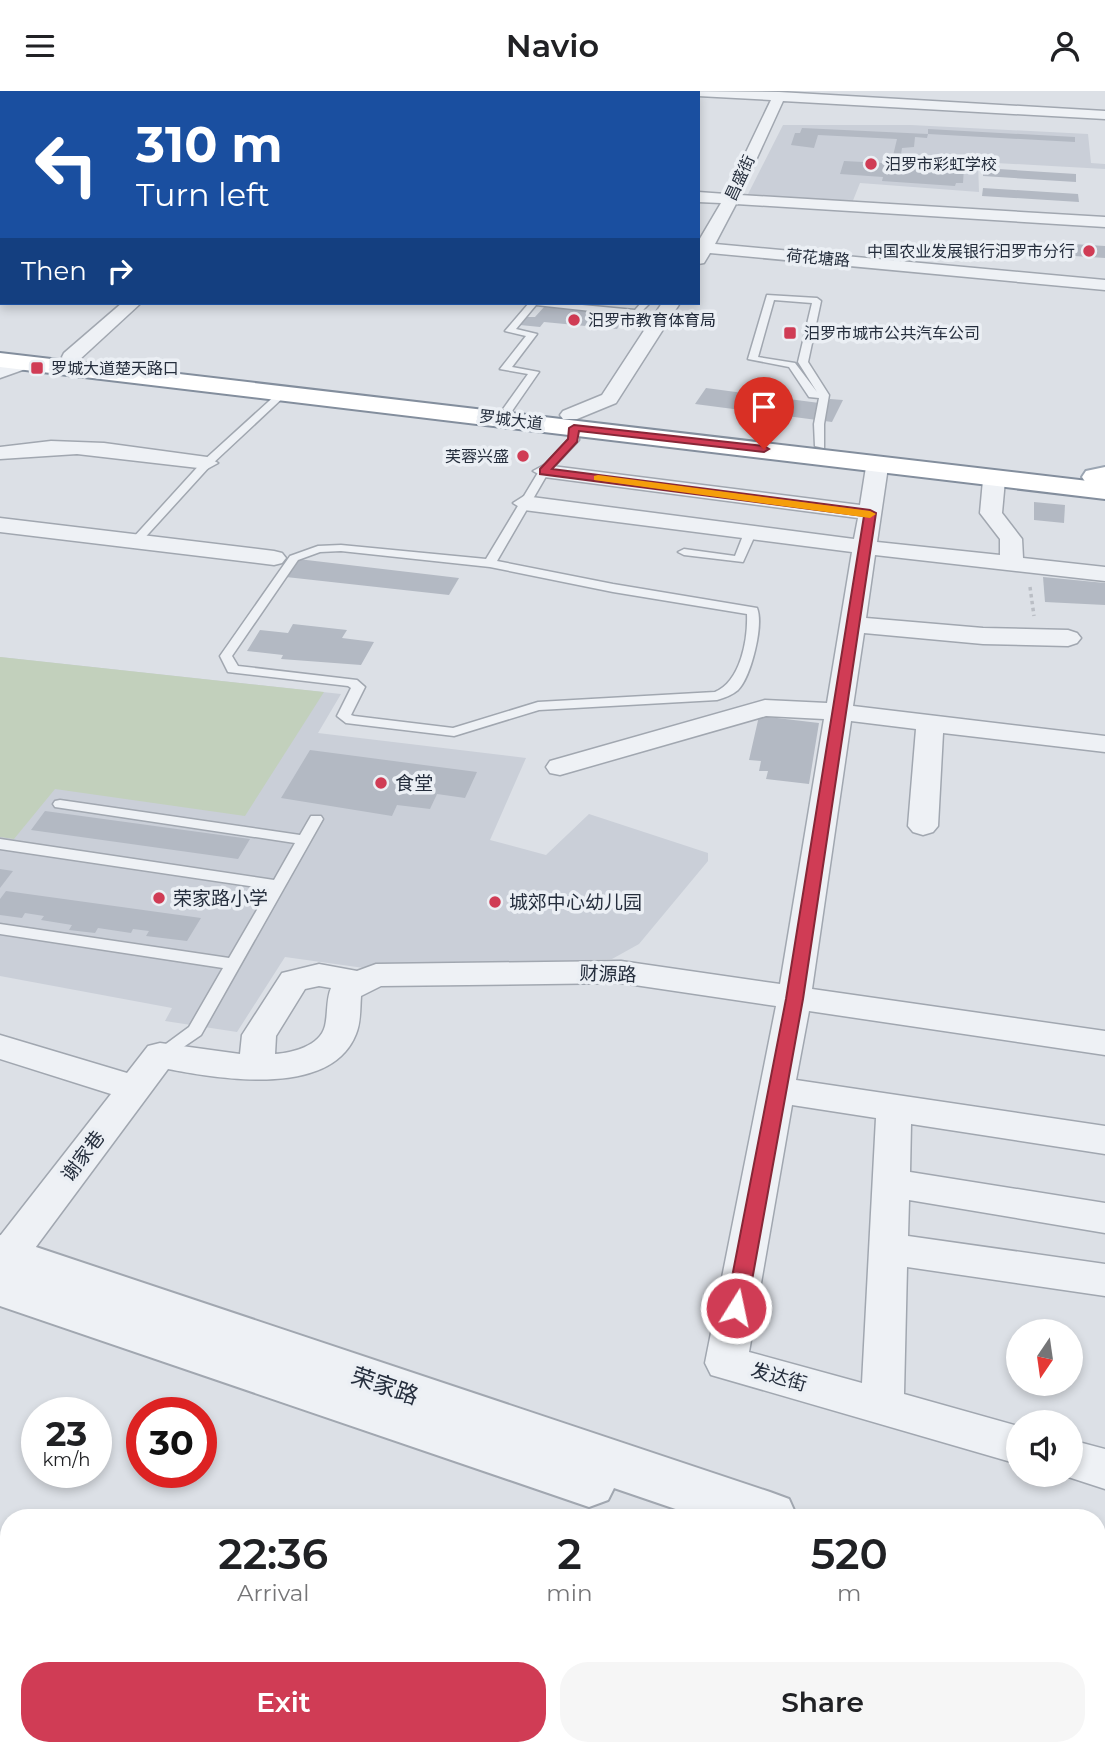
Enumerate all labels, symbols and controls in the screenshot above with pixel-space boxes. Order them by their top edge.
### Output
text: Navio [506,26,599,65]
icon: menu [21,27,59,65]
icon: person [1046,27,1084,65]
text: 310 m [136,115,283,174]
icon: left [21,119,112,210]
street label: 昌盛街 [721,152,759,204]
place label: 汨罗市彩虹学校 [885,155,997,174]
marker: 汨罗市彩虹学校 [863,156,879,172]
text: Turn left [136,175,270,214]
place label: 中国农业发展银行汨罗市分行 [867,242,1075,261]
marker: 中国农业发展银行汨罗市分行 [1081,243,1097,259]
street label: 荷花塘路 [785,246,851,270]
icon: right [101,252,139,290]
text: Then [21,255,87,287]
place label: 汨罗市教育体育局 [588,311,716,330]
marker: 汨罗市教育体育局 [566,312,582,328]
place label: 汨罗市城市公共汽车公司 [804,324,980,343]
marker: 汨罗市城市公共汽车公司 [782,325,798,341]
place label: 罗城大道楚天路口 [51,359,179,378]
marker: 罗城大道楚天路口 [29,360,45,376]
pin [734,377,794,449]
icon: arrive [745,388,783,426]
street label: 罗城大道 [478,407,544,433]
place label: 芙蓉兴盛 [445,447,509,466]
marker: 芙蓉兴盛 [515,448,531,464]
place label: 食堂 [395,772,433,795]
marker: 食堂 [373,775,389,791]
place label: 荣家路小学 [173,887,268,910]
marker: 荣家路小学 [151,890,167,906]
place label: 城郊中心幼儿园 [509,891,642,914]
marker: 城郊中心幼儿园 [487,894,503,910]
street label: 财源路 [579,962,637,986]
street label: 谢家巷 [57,1126,109,1186]
position arrow [699,1271,773,1345]
north arrow [1006,1319,1083,1397]
map controls [1006,1319,1083,1487]
street label: 发达街 [748,1358,810,1396]
street label: 荣家路 [348,1362,422,1410]
speed limit sign: 30 [126,1397,217,1488]
button: sound [1006,1410,1083,1487]
text: 23 [46,1412,87,1455]
text: km/h [42,1449,91,1471]
text: 22:36 [218,1528,328,1580]
text: 2 [557,1528,582,1580]
text: 520 [811,1528,888,1580]
text: Arrival [237,1579,309,1607]
text: min [546,1579,593,1607]
text: m [837,1579,861,1607]
button: Exit [21,1662,546,1742]
button: Share [560,1662,1085,1742]

